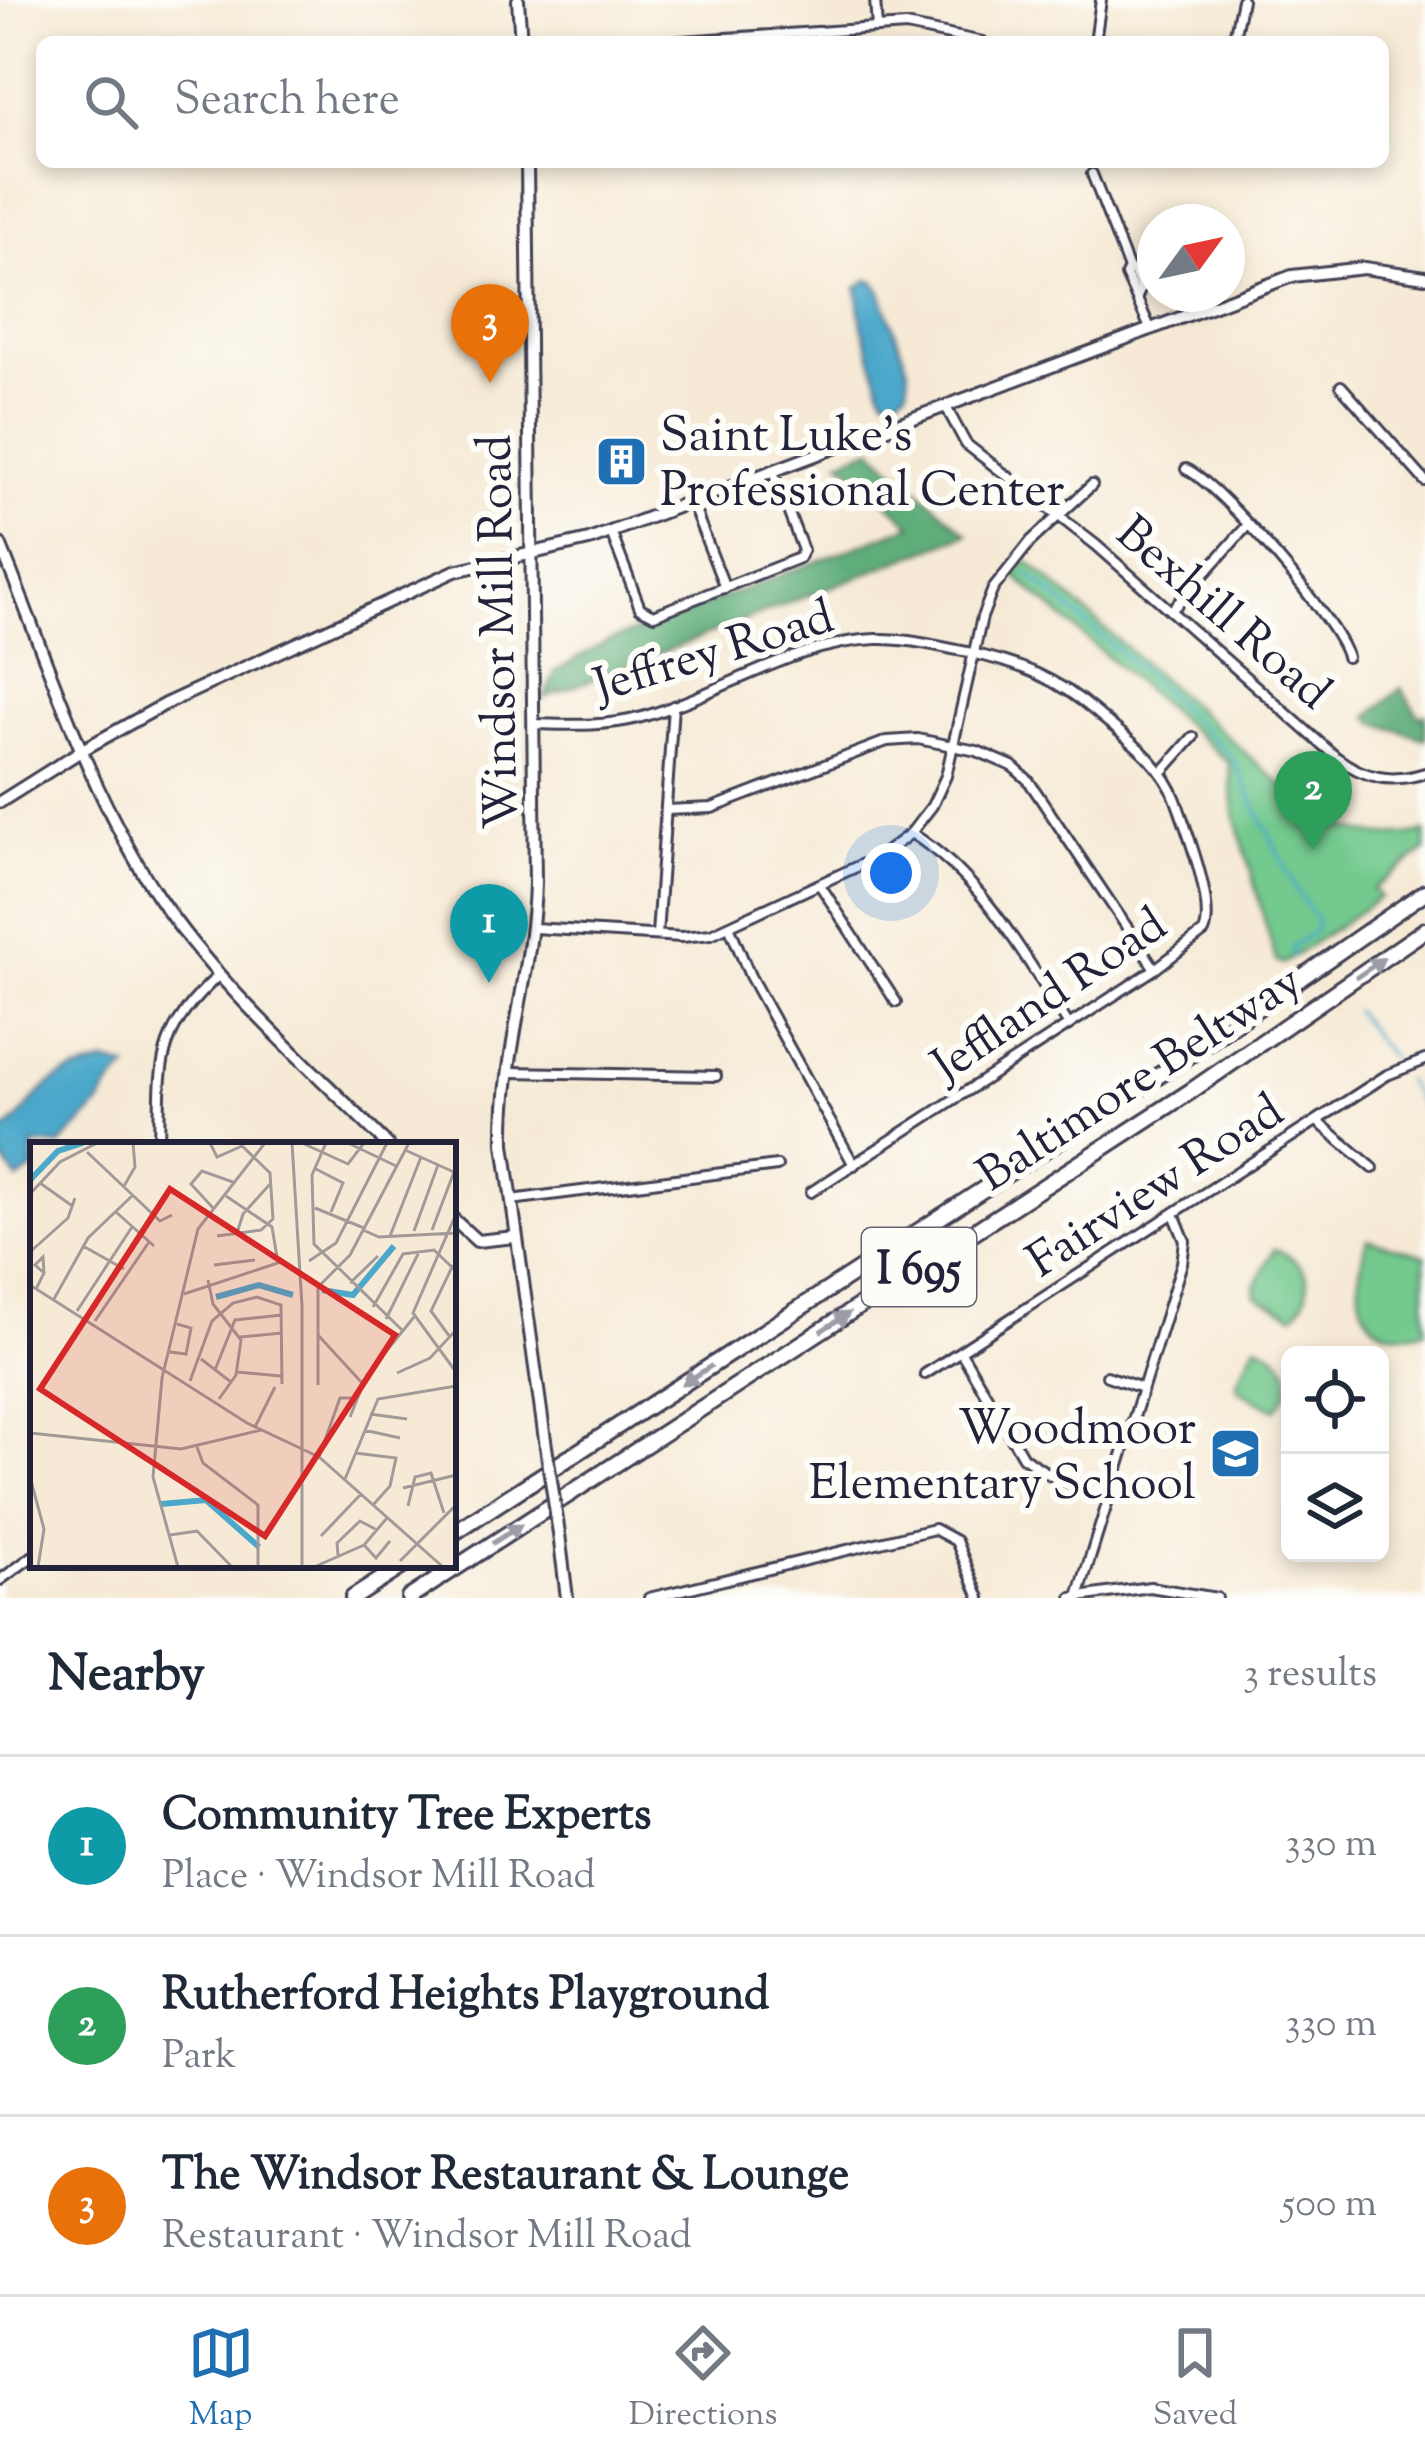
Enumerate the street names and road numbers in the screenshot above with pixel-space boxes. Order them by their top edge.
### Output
street label: Windsor Mill Road [464,434,539,830]
street label: Bexhill Road [1099,502,1344,728]
street label: Jeffrey Road [583,585,843,724]
street label: Jeffland Road [917,893,1182,1103]
street label: Baltimore Beltway [965,950,1317,1211]
street label: Fairview Road [1015,1080,1299,1297]
road number: I 695 [862,1228,976,1306]

